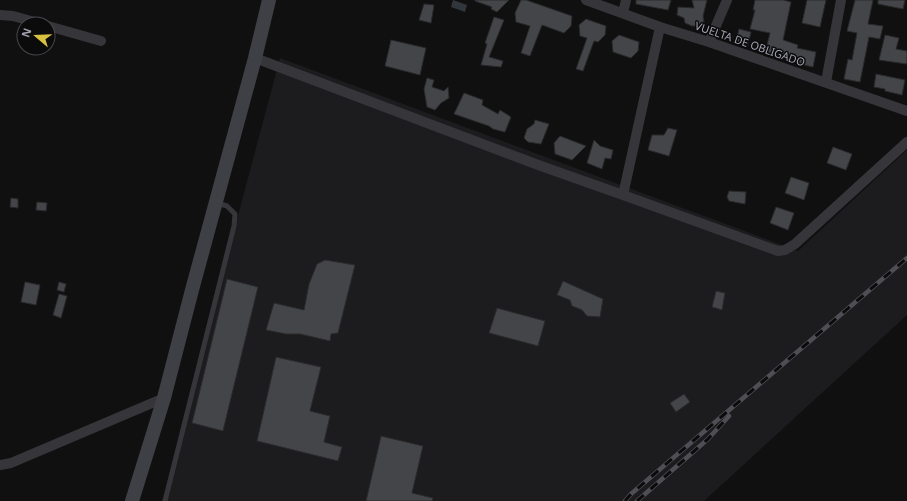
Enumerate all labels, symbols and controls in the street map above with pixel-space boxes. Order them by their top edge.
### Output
north arrow [16,16,56,56]
street label: VUELTA DE OBLIGADO [693,18,807,69]
text: N [18,26,35,39]

